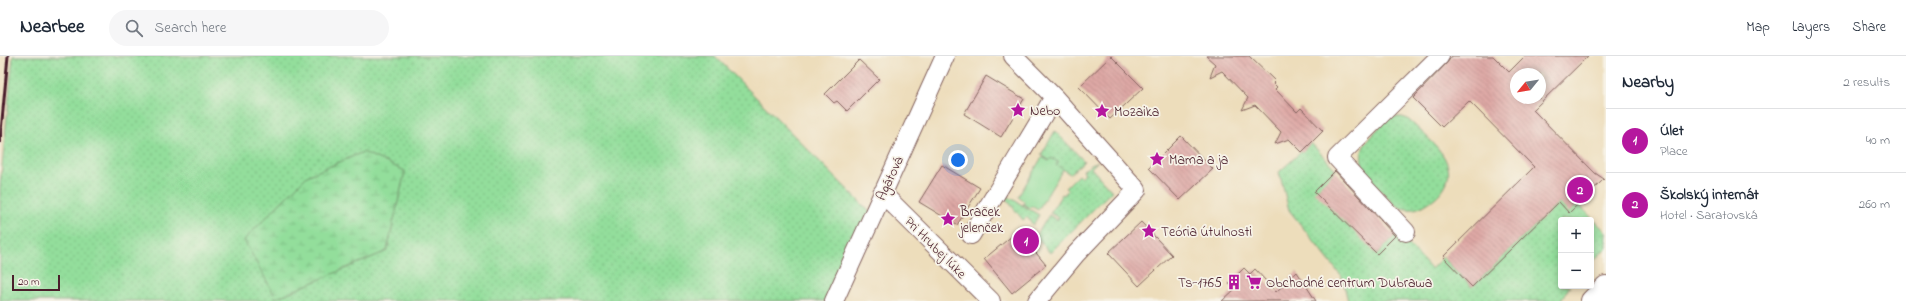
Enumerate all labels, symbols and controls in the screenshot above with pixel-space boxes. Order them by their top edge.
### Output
search box [109,10,389,46]
text: Nearbee [20,14,85,41]
icon: search [123,17,145,39]
text: Search here [155,17,226,39]
text: Map [1746,17,1770,38]
text: Layers [1792,17,1830,38]
text: Share [1852,17,1886,38]
north arrow [1510,68,1546,104]
text: Nearby [1622,70,1674,95]
text: 2 results [1843,73,1890,92]
place icon: Nebo [1009,101,1027,119]
place label: Nebo [1030,101,1060,122]
place icon: Mozaika [1093,102,1111,120]
place label: Mozaika [1114,102,1159,123]
text: Úlet [1660,120,1684,142]
text: 1 [1633,131,1637,150]
text: 40 m [1866,131,1890,150]
text: Place [1660,142,1688,161]
your location [948,150,968,170]
place icon: Mama a ja [1148,150,1166,168]
place label: Mama a ja [1169,150,1228,171]
street label: Agátová [871,153,911,205]
pin: 2 [1567,175,1593,205]
text: Školský internát [1660,184,1759,206]
text: 2 [1632,195,1638,214]
text: 260 m [1859,195,1890,214]
place label: Braček jelenček [958,202,1004,239]
text: Hotel · Saratovská [1660,206,1757,225]
place icon: Braček jelenček [939,210,957,228]
street label: Pri Hrubej lúke [899,212,971,285]
map controls [1558,217,1594,289]
button: + [1558,217,1594,253]
place icon: Teória útulnosti [1140,222,1158,240]
place label: Teória útulnosti [1161,222,1252,243]
pin: 1 [1013,226,1039,256]
button: − [1558,253,1594,289]
scale bar [12,273,60,292]
place label: Ts-1765 [1178,273,1222,294]
building icon: Ts-1765 [1225,273,1243,291]
supermarket icon: Obchodné centrum Dubrawa [1245,273,1263,291]
place label: Obchodné centrum Dubrawa [1266,273,1432,294]
text: 20 m [18,274,40,290]

